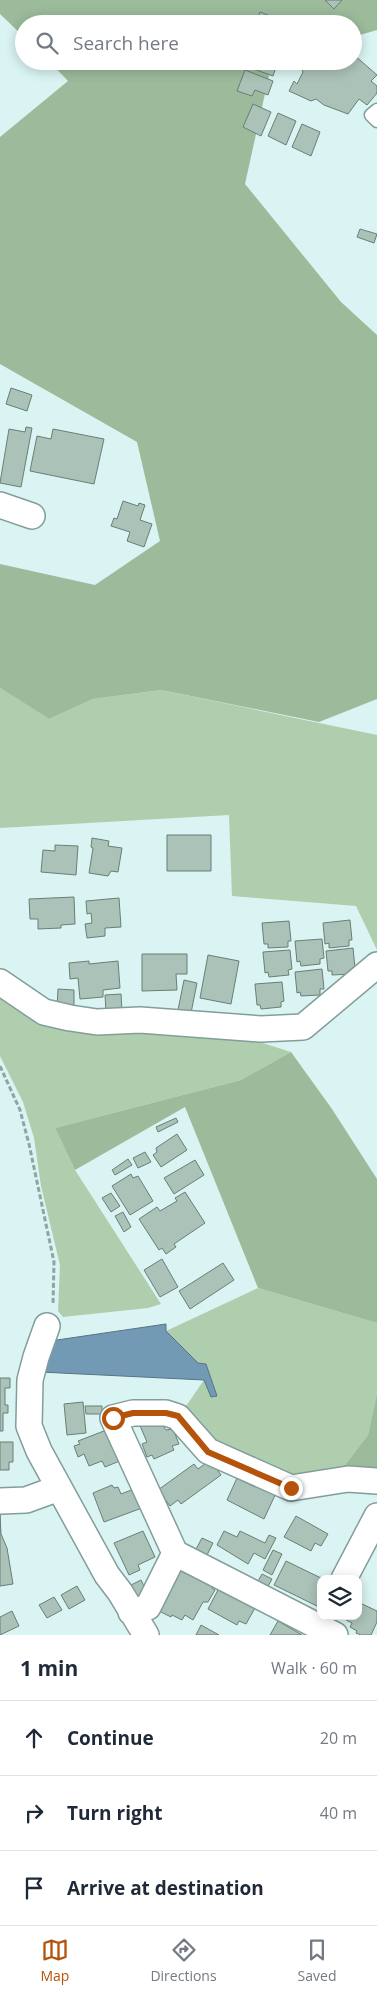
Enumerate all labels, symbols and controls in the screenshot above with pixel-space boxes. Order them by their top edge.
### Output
search box [15,15,362,70]
icon: search [33,29,61,57]
text: Search here [73,30,179,56]
route start [102,1407,125,1430]
route end [280,1477,303,1500]
map controls [317,1575,362,1620]
button: layers [317,1575,362,1620]
text: 1 min [20,1654,78,1682]
text: Walk · 60 m [271,1657,357,1679]
icon: ahead [20,1724,48,1752]
text: Continue [67,1725,154,1751]
text: 20 m [320,1727,357,1749]
icon: right [20,1799,48,1827]
text: Turn right [67,1800,162,1826]
text: 40 m [320,1802,357,1824]
icon: arrive [20,1874,48,1902]
text: Arrive at destination [67,1875,264,1901]
tab: Map [40,1936,69,1985]
tab: Directions [150,1936,217,1985]
tab: Saved [298,1936,336,1985]

